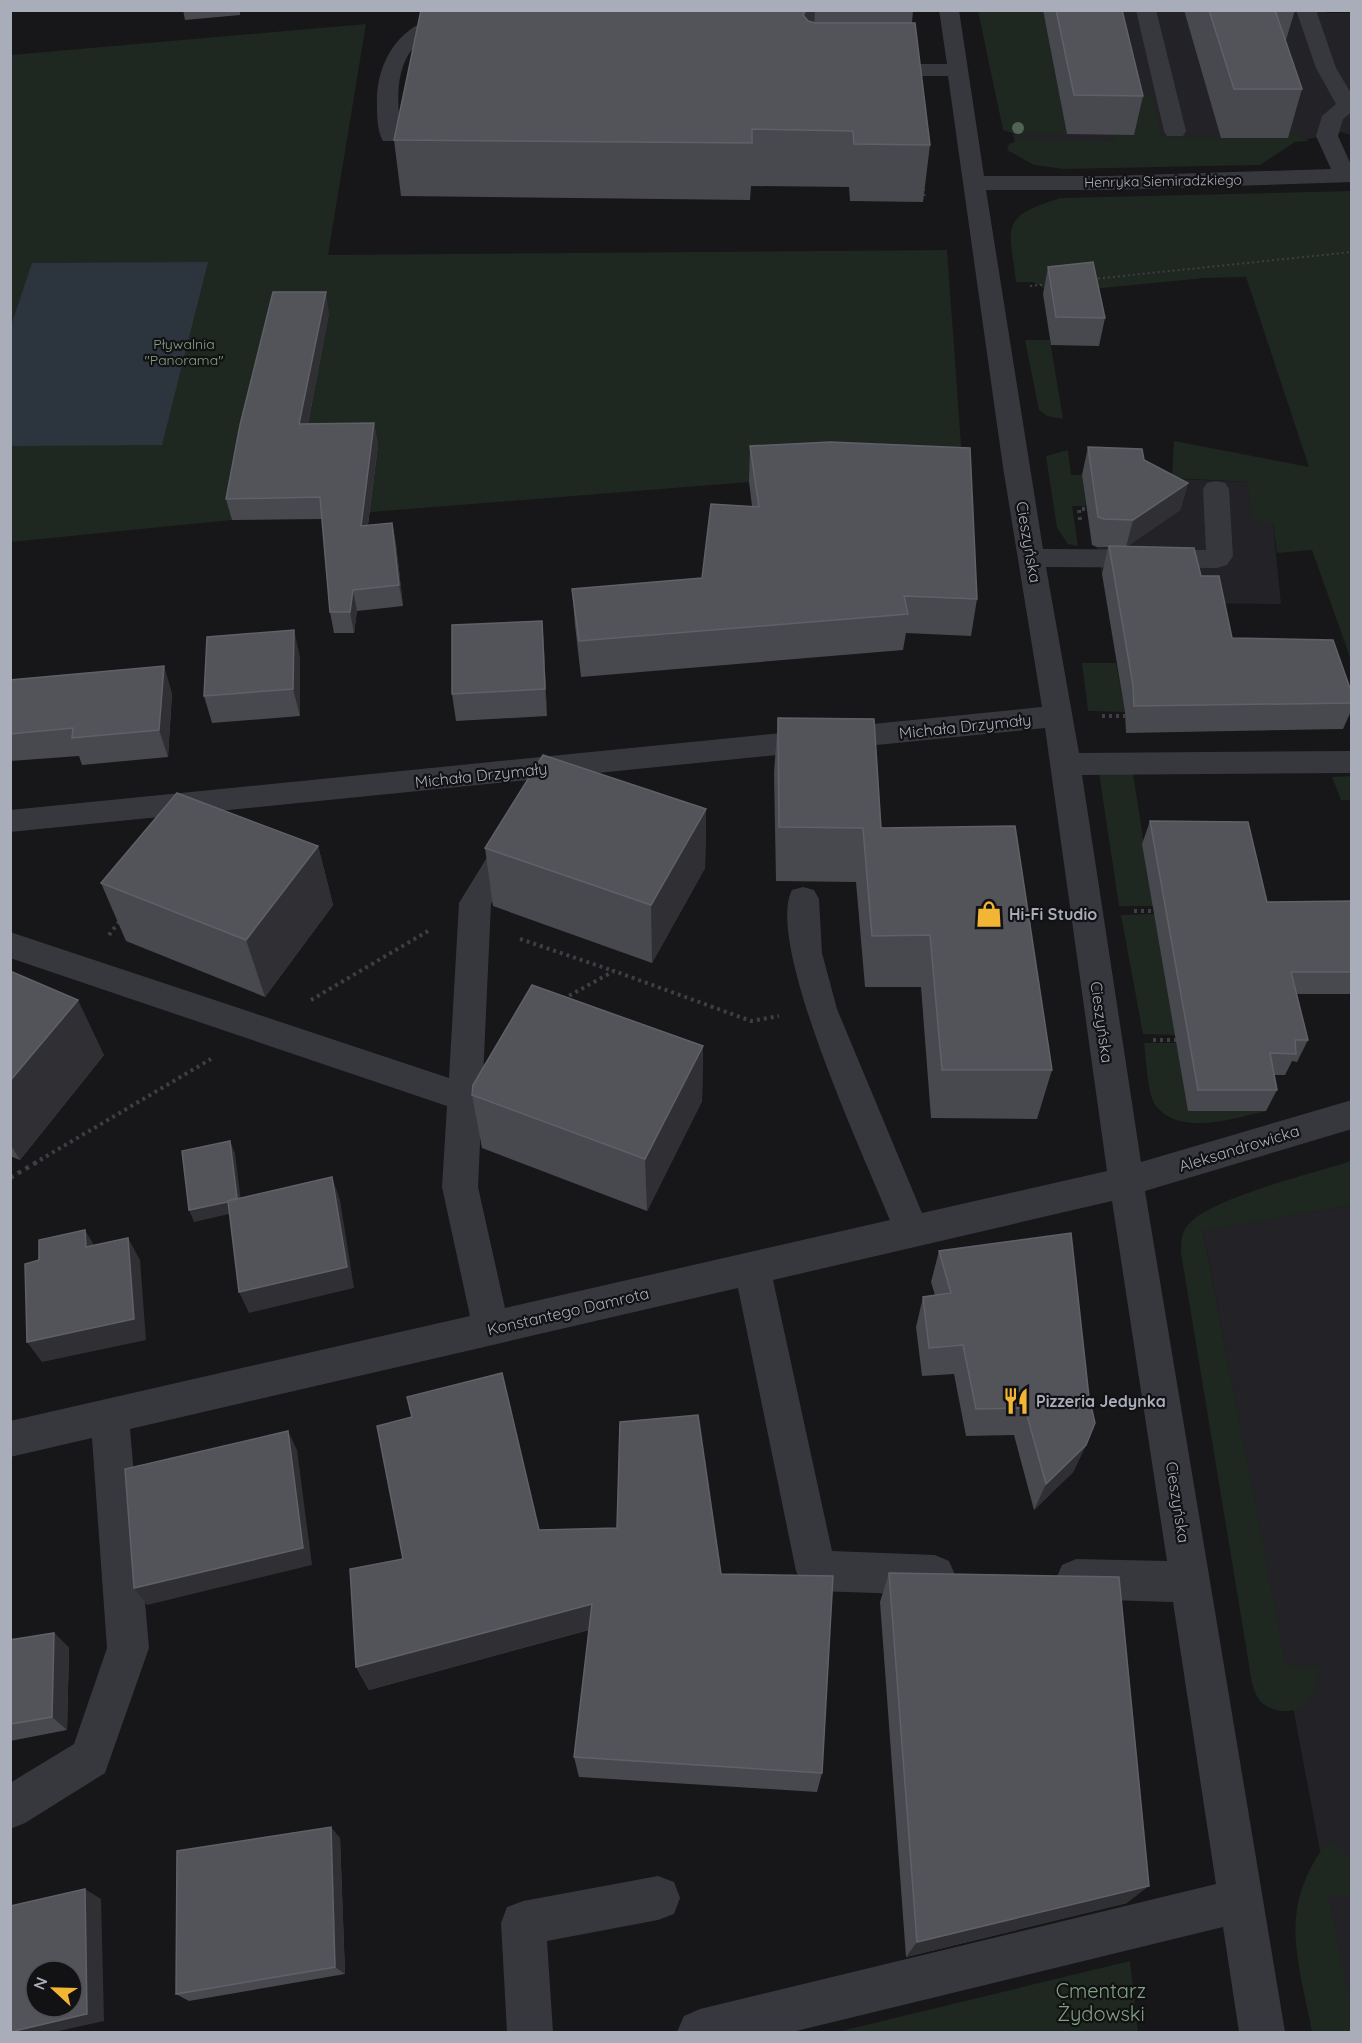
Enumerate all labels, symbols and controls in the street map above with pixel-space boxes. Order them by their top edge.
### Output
street label: Henryka Siemiradzkiego [1084,171,1242,191]
park label: Pływalnia "Panorama" [145,335,224,369]
street label: Cieszyńska [1012,500,1046,584]
street label: Michała Drzymały [898,709,1032,743]
street label: Michała Drzymały [414,758,548,792]
shop icon: Hi-Fi Studio [974,899,1004,929]
place label: Hi-Fi Studio [1009,904,1097,924]
street label: Cieszyńska [1086,980,1118,1064]
street label: Aleksandrowicka [1176,1120,1302,1176]
street label: Konstantego Damrota [485,1283,651,1339]
restaurant icon: Pizzeria Jedynka [1001,1386,1031,1416]
place label: Pizzeria Jedynka [1036,1391,1166,1411]
street label: Cieszyńska [1162,1460,1194,1544]
north arrow [24,1959,84,2019]
text: N [29,1974,52,1993]
park label: Cmentarz Żydowski [1056,1978,1146,2026]

